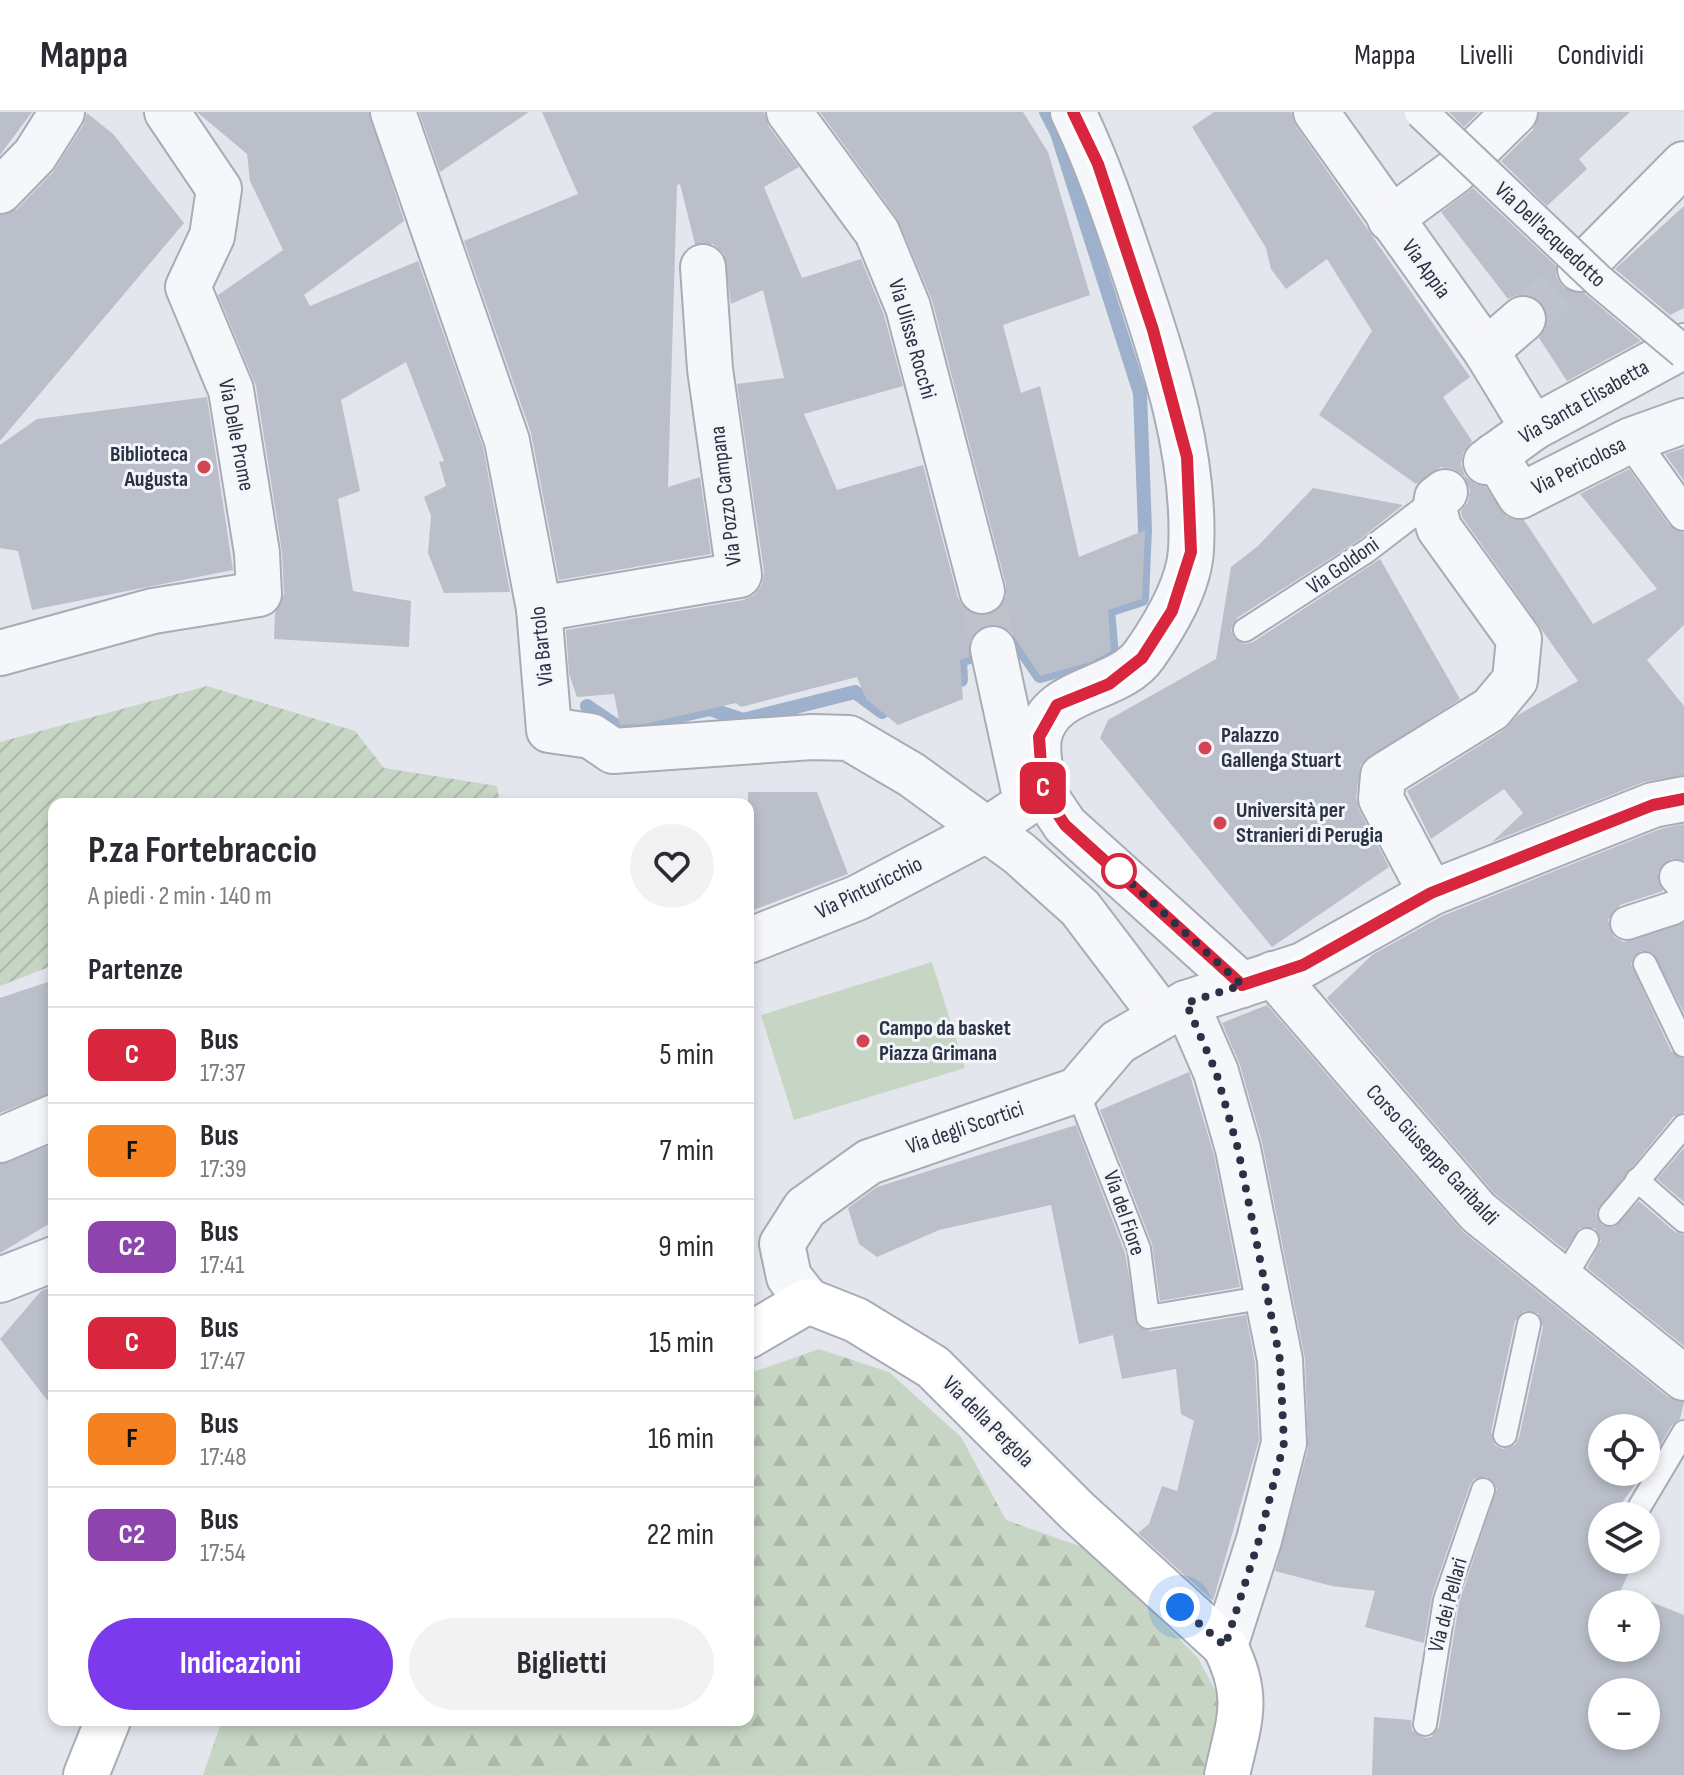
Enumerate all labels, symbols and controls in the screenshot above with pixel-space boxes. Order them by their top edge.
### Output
text: Mappa [40,33,128,78]
text: Mappa [1354,39,1416,72]
text: Livelli [1460,39,1513,72]
text: Condividi [1557,39,1644,72]
street label: Via Dell'acquedotto [1489,177,1611,293]
street label: Via Appia [1396,234,1456,304]
street label: Via Ulisse Rocchi [882,276,942,402]
street label: Via Santa Elisabetta [1514,354,1654,450]
street label: Via Delle Prome [212,377,260,493]
street label: Via Pozzo Campana [704,425,748,567]
street label: Via Pericolosa [1527,431,1631,501]
place label: Biblioteca Augusta [110,441,188,493]
marker: Biblioteca Augusta [195,458,213,476]
street label: Via Goldoni [1302,531,1384,601]
street label: Via Bartolo [524,605,560,687]
place label: Palazzo Gallenga Stuart [1221,722,1341,774]
marker: Palazzo Gallenga Stuart [1196,739,1214,757]
line badge: C [1017,762,1069,814]
text: C [1036,771,1050,804]
place label: Università per Stranieri di Perugia [1236,797,1383,849]
marker: Università per Stranieri di Perugia [1211,814,1229,832]
button: heart [630,824,714,908]
text: P.za Fortebraccio [88,828,317,873]
street label: Via Pinturicchio [811,851,927,925]
unlabelled marker [1102,854,1136,888]
text: A piedi · 2 min · 140 m [88,881,272,912]
text: Partenze [88,952,183,988]
place label: Campo da basket Piazza Grimana [879,1015,1011,1067]
text: Bus [200,1022,239,1058]
marker: Campo da basket Piazza Grimana [854,1032,872,1050]
text: 5 min [660,1037,714,1073]
text: C [125,1038,139,1071]
text: 17:37 [200,1058,245,1089]
street label: Corso Giuseppe Garibaldi [1360,1079,1504,1231]
street label: Via degli Scortici [903,1095,1027,1161]
text: Bus [200,1118,239,1154]
text: 7 min [660,1133,714,1169]
text: F [126,1134,138,1167]
text: 17:39 [200,1154,247,1185]
street label: Via del Fiore [1097,1167,1151,1259]
text: Bus [200,1214,239,1250]
text: 9 min [658,1229,714,1265]
text: C2 [119,1230,145,1263]
text: 17:41 [200,1250,244,1281]
text: Bus [200,1310,239,1346]
text: 15 min [649,1325,714,1361]
text: C [125,1326,139,1359]
text: 17:47 [200,1346,245,1377]
street label: Via della Pergola [937,1371,1039,1473]
text: Bus [200,1406,239,1442]
map controls [1588,1414,1660,1750]
button: locate [1588,1414,1660,1486]
text: 16 min [648,1421,714,1457]
text: F [126,1422,138,1455]
text: 17:48 [200,1442,247,1473]
text: Bus [200,1502,239,1538]
button: layers [1588,1502,1660,1574]
text: 22 min [647,1517,714,1553]
text: C2 [119,1518,145,1551]
text: 17:54 [200,1538,246,1569]
street label: Via dei Pellari [1422,1555,1474,1655]
your location [1160,1587,1200,1627]
button: + [1588,1590,1660,1662]
button: Indicazioni [88,1618,393,1710]
button: Biglietti [409,1618,714,1710]
button: − [1588,1678,1660,1750]

